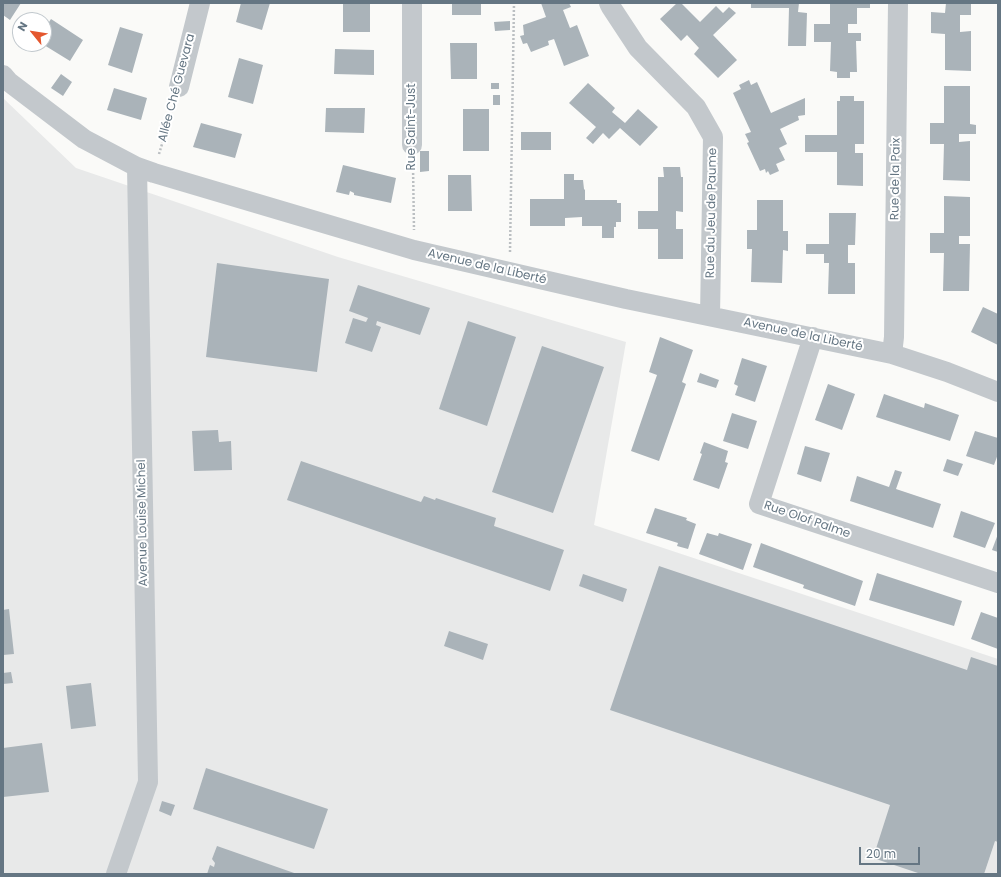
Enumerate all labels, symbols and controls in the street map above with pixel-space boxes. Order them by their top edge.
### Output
north arrow [12,12,52,52]
text: N [13,19,31,34]
street label: Allée Ché Guevara [156,32,198,144]
street label: Rue Saint-Just [405,83,419,171]
street label: Rue de la Paix [888,138,904,220]
street label: Rue du Jeu de Paume [704,148,720,278]
street label: Avenue de la Liberté [426,246,548,288]
street label: Avenue de la Liberté [742,315,864,355]
street label: Avenue Louise Michel [135,459,151,587]
street label: Rue Olof Palme [762,498,852,542]
scale bar [861,839,922,865]
text: 20 m [866,845,896,862]

